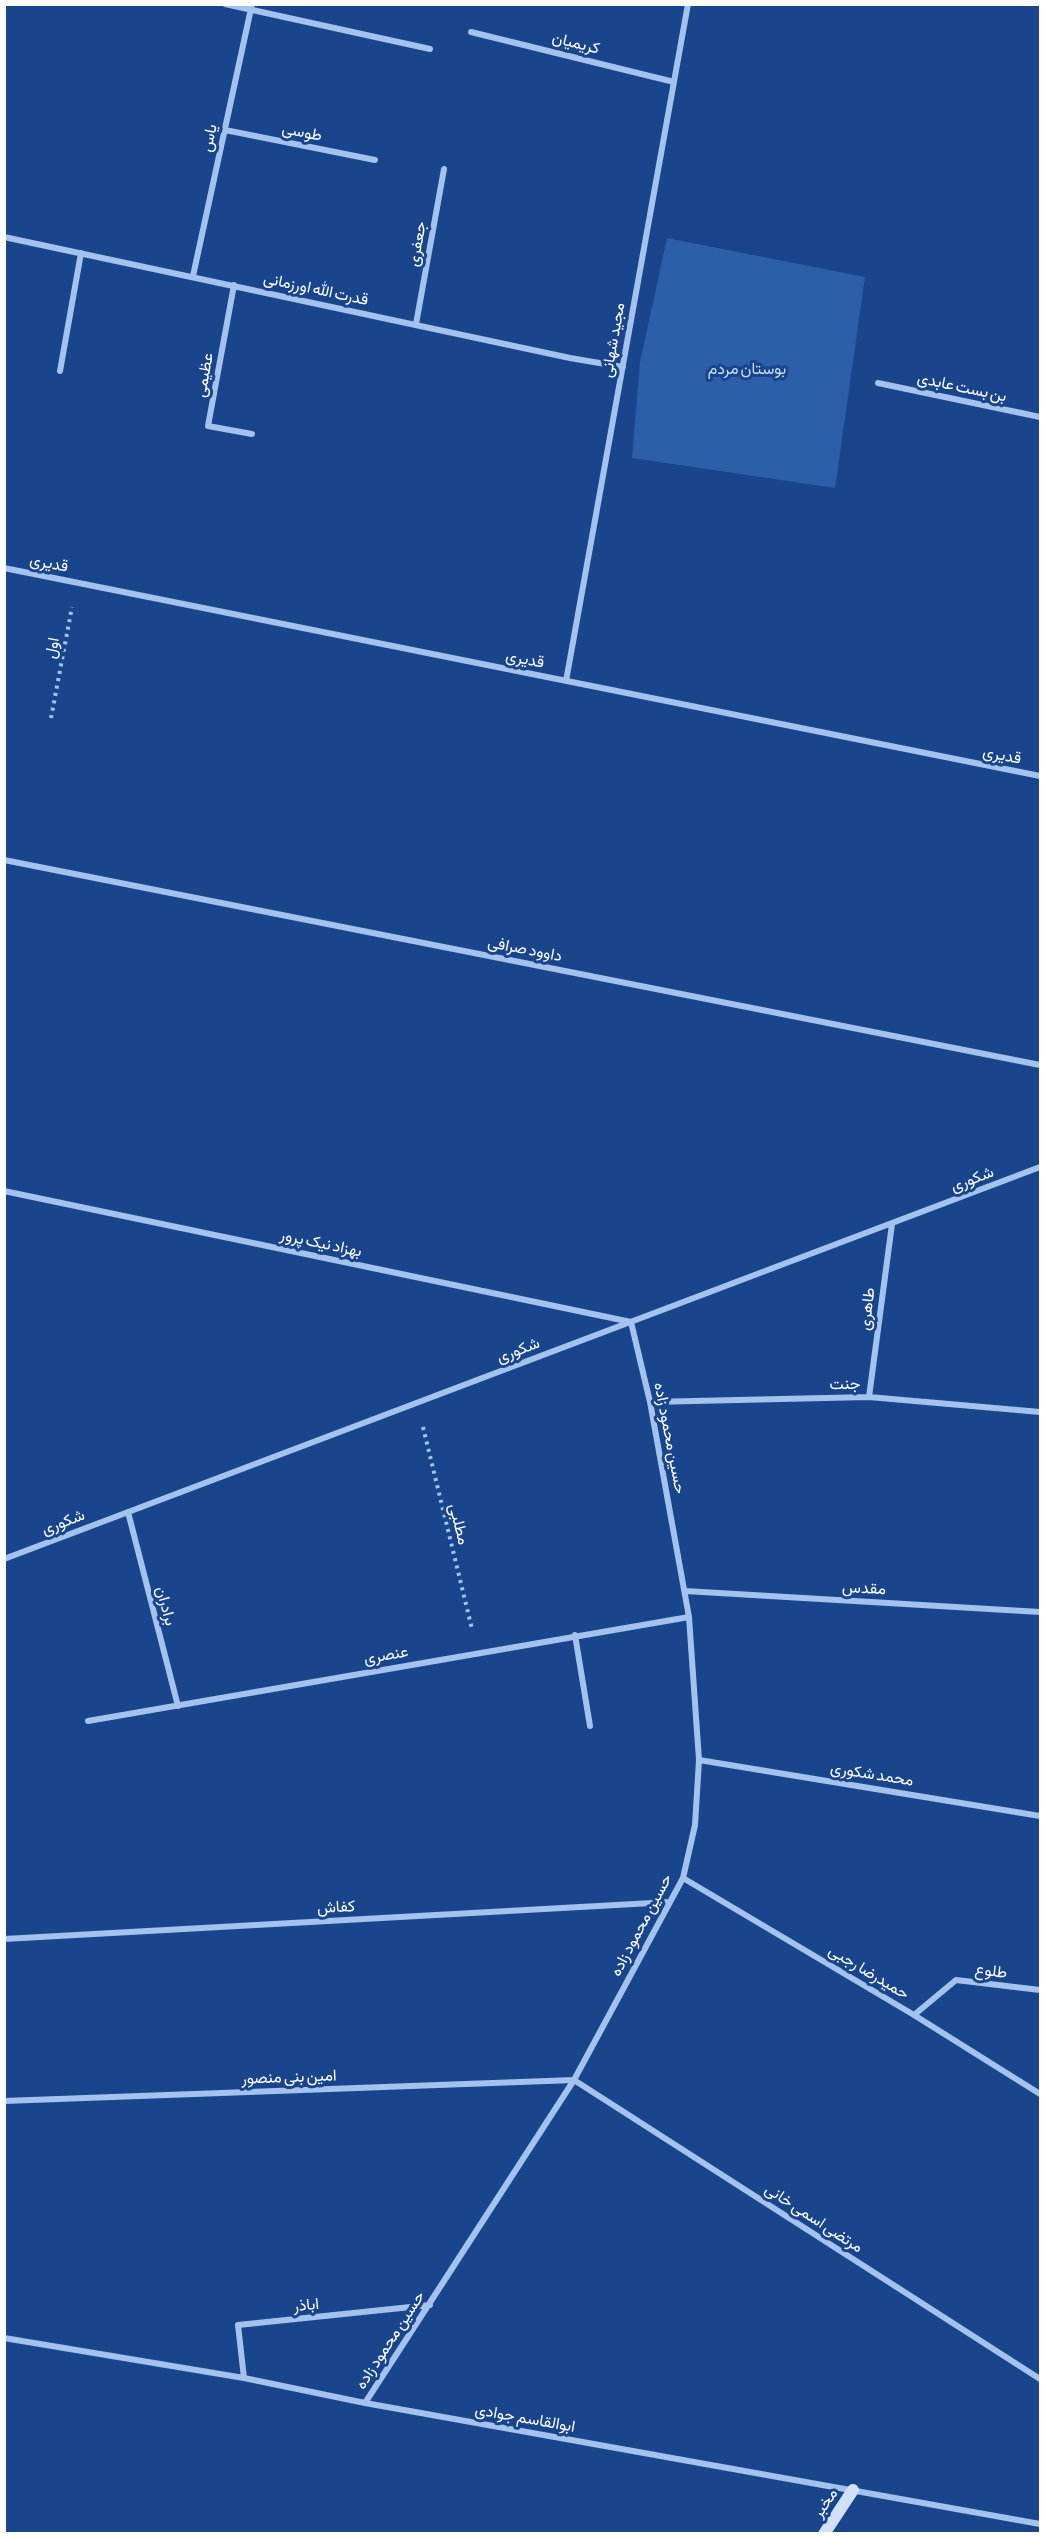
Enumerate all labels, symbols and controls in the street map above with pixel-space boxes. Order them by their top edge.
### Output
street label: کریمیان [550,28,602,58]
street label: طوسی [280,119,324,145]
street label: یاس [197,122,221,154]
street label: جعفری [404,220,430,268]
street label: قدرت الله اورزمانی [262,269,370,309]
street label: مجید شهانی [597,301,629,379]
street label: عظیمی [191,351,217,399]
park label: بوستان مردم [708,359,786,379]
street label: بن بست عابدی [916,368,1008,406]
street label: قدیری [28,550,70,576]
street label: اول [41,636,63,660]
street label: قدیری [504,646,546,672]
street label: قدیری [981,742,1023,768]
street label: داوود صرافی [486,932,564,966]
street label: شکوری [948,1162,996,1196]
street label: بهزاد نیک پرور [278,1225,364,1261]
street label: طاهری [855,1286,879,1332]
street label: شکوری [494,1333,542,1367]
street label: جنت [829,1374,861,1394]
street label: حسین محمود زاده [650,1381,690,1495]
street label: مطلبی [445,1501,473,1547]
street label: شکوری [39,1505,87,1539]
street label: مقدس [842,1577,886,1599]
street label: برادران [152,1584,180,1628]
street label: عنصری [362,1642,410,1668]
street label: محمد شکوری [829,1758,915,1790]
street label: حسین محمود زاده [606,1871,676,1979]
street label: کفاش [316,1896,356,1918]
street label: حمیدرضا رجبی [825,1940,913,2004]
street label: طلوع [974,1960,1008,1982]
street label: امین بنی منصور [241,2066,337,2088]
street label: مرتضی اسمی خانی [761,2179,867,2257]
street label: حسین محمود زاده [351,2287,429,2393]
street label: اباذر [292,2294,320,2316]
street label: ابوالقاسم جوادی [473,2400,577,2436]
street label: مخبر [808,2485,842,2521]

